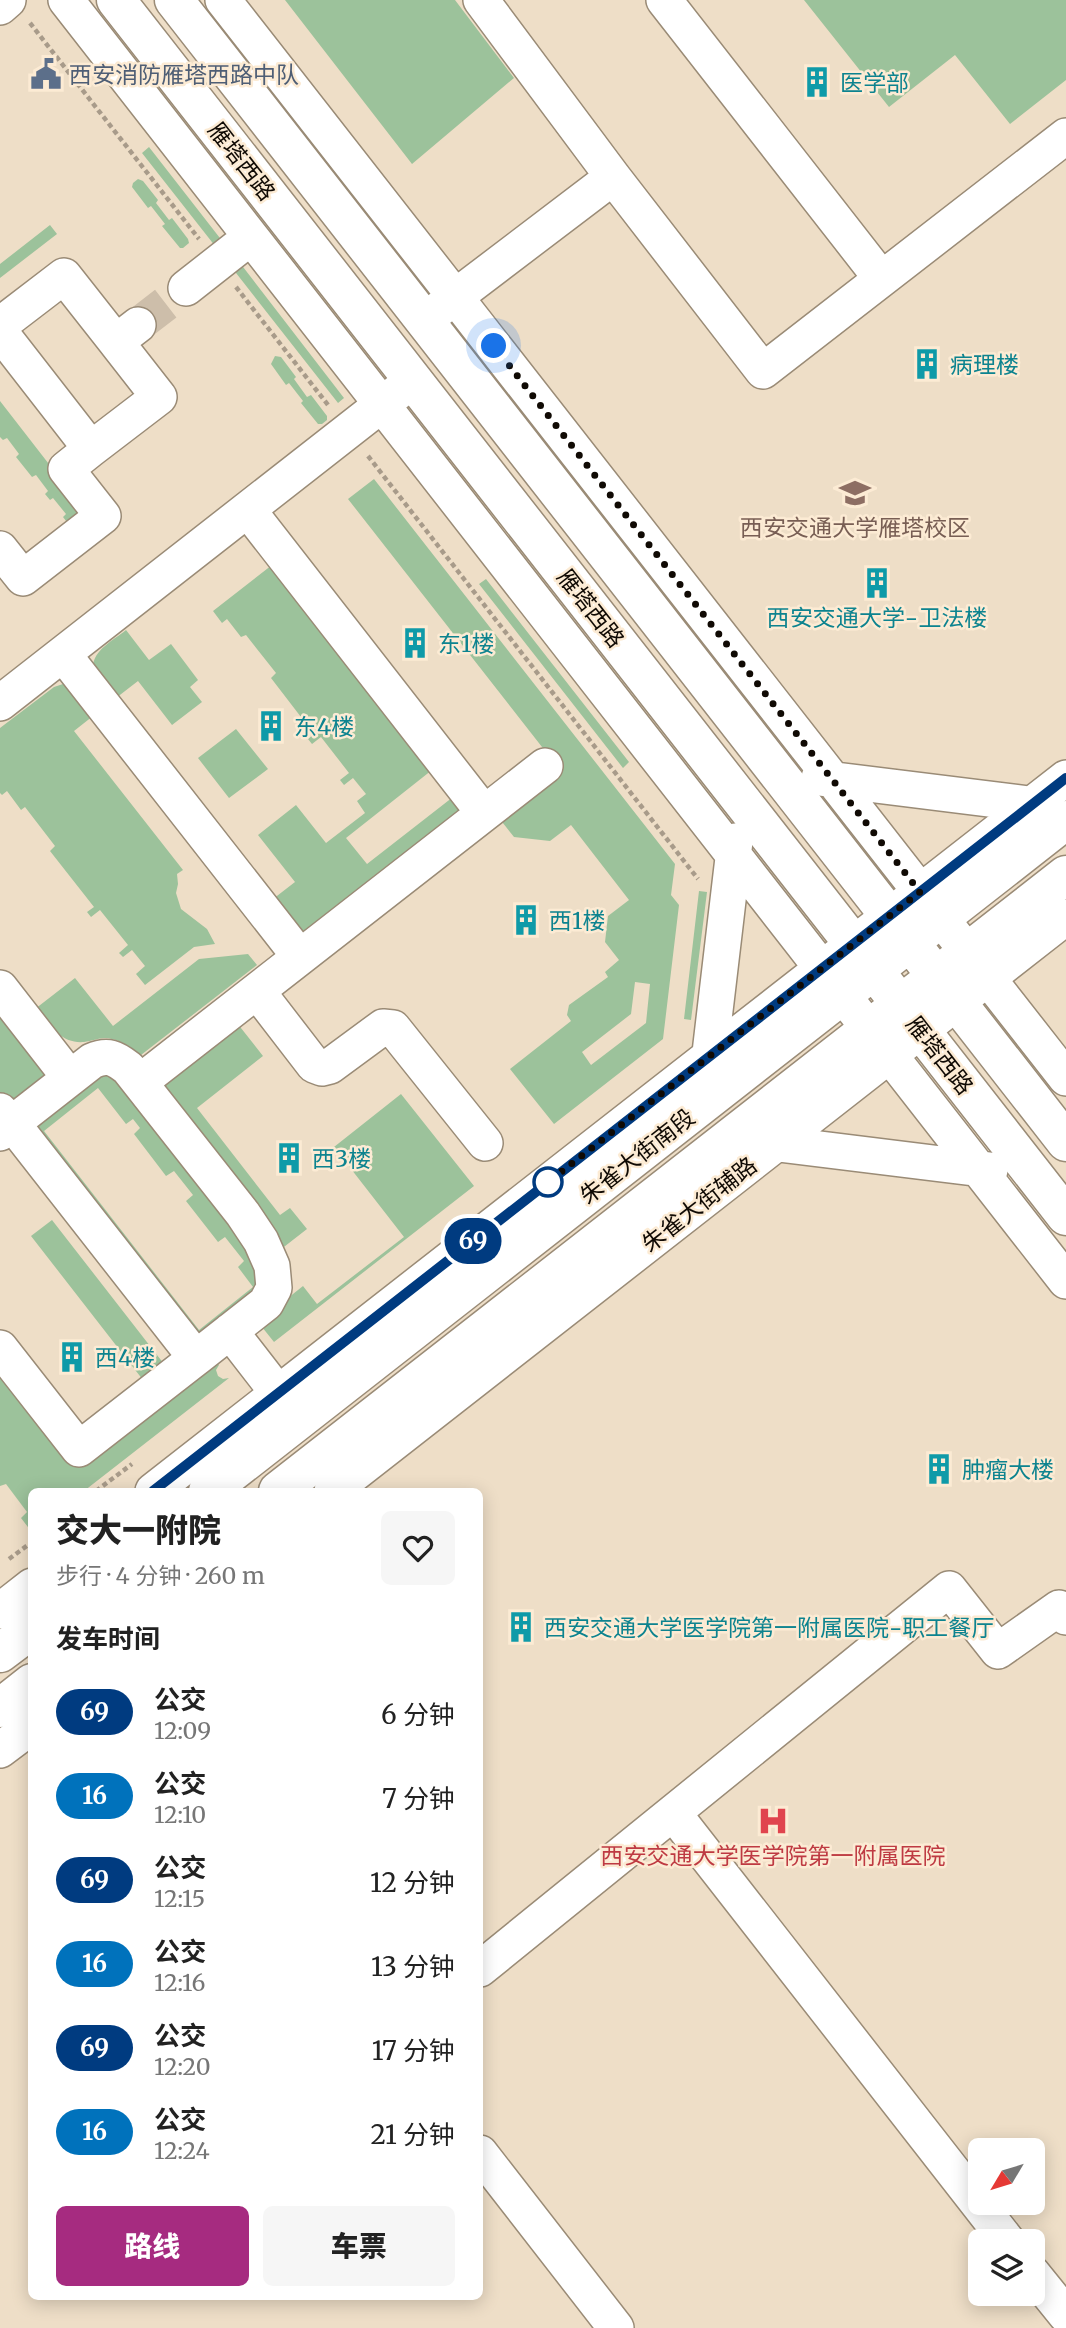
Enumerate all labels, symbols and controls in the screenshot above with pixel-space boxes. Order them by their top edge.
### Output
public building icon: 西安消防雁塔西路中队 [29,57,63,91]
place label: 西安消防雁塔西路中队 [69,60,299,89]
building icon: 医学部 [800,65,834,99]
place label: 医学部 [840,68,909,97]
street label: 雁塔西路 [202,116,282,206]
your location [476,328,511,363]
building icon: 病理楼 [910,347,944,381]
place label: 病理楼 [950,350,1019,379]
school or university icon: 西安交通大学雁塔校区 [838,476,872,510]
place label: 西安交通大学雁塔校区 [740,513,970,542]
street label: 雁塔西路 [551,563,631,653]
building icon: 西安交通大学-卫法楼 [860,566,894,600]
place label: 西安交通大学-卫法楼 [767,603,987,632]
building icon: 东1楼 [398,626,432,660]
place label: 东1楼 [438,629,494,658]
building icon: 东4楼 [254,709,288,743]
place label: 东4楼 [294,712,354,741]
building icon: 西1楼 [509,903,543,937]
place label: 西1楼 [549,906,605,935]
street label: 雁塔西路 [900,1010,980,1100]
street label: 朱雀大街南段 [574,1102,700,1210]
building icon: 西3楼 [272,1141,306,1175]
place label: 西3楼 [312,1144,371,1173]
street label: 朱雀大街辅路 [636,1150,762,1258]
unlabelled marker [533,1167,563,1197]
line badge: 69 [442,1218,504,1264]
text: 69 [459,1225,487,1256]
building icon: 西4楼 [55,1340,89,1374]
place label: 西4楼 [95,1343,155,1372]
building icon: 肿瘤大楼 [922,1452,956,1486]
place label: 肿瘤大楼 [962,1455,1054,1484]
text: 交大一附院 [56,1510,221,1551]
button: heart [381,1511,455,1585]
text: 步行 · 4 分钟 · 260 m [56,1561,265,1590]
building icon: 西安交通大学医学院第一附属医院-职工餐厅 [504,1610,538,1644]
place label: 西安交通大学医学院第一附属医院-职工餐厅 [544,1613,994,1642]
text: 发车时间 [56,1622,160,1655]
text: 公交 [154,1683,206,1716]
text: 69 [80,1696,109,1727]
text: 6 分钟 [381,1698,455,1731]
text: 12:09 [154,1716,211,1745]
text: 公交 [154,1767,206,1800]
text: 16 [82,1780,107,1811]
text: 7 分钟 [382,1782,455,1815]
text: 12:10 [154,1800,206,1829]
hospital icon: 西安交通大学医学院第一附属医院 [756,1804,790,1838]
place label: 西安交通大学医学院第一附属医院 [601,1841,946,1870]
text: 公交 [154,1851,206,1884]
text: 69 [80,1864,109,1895]
text: 12 分钟 [370,1866,455,1899]
text: 12:15 [154,1884,205,1913]
text: 公交 [154,1935,206,1968]
text: 16 [82,1948,107,1979]
text: 13 分钟 [371,1950,455,1983]
text: 12:16 [154,1968,205,1997]
text: 公交 [154,2019,206,2052]
text: 69 [80,2032,109,2063]
text: 17 分钟 [372,2034,455,2067]
text: 12:20 [154,2052,211,2081]
text: 公交 [154,2103,206,2136]
text: 16 [82,2116,107,2147]
text: 21 分钟 [370,2118,455,2151]
text: 12:24 [154,2136,210,2165]
north arrow [968,2138,1045,2216]
map controls [968,2138,1045,2306]
button: 路线 [56,2206,249,2286]
button: 车票 [263,2206,455,2286]
button: layers [968,2229,1045,2306]

